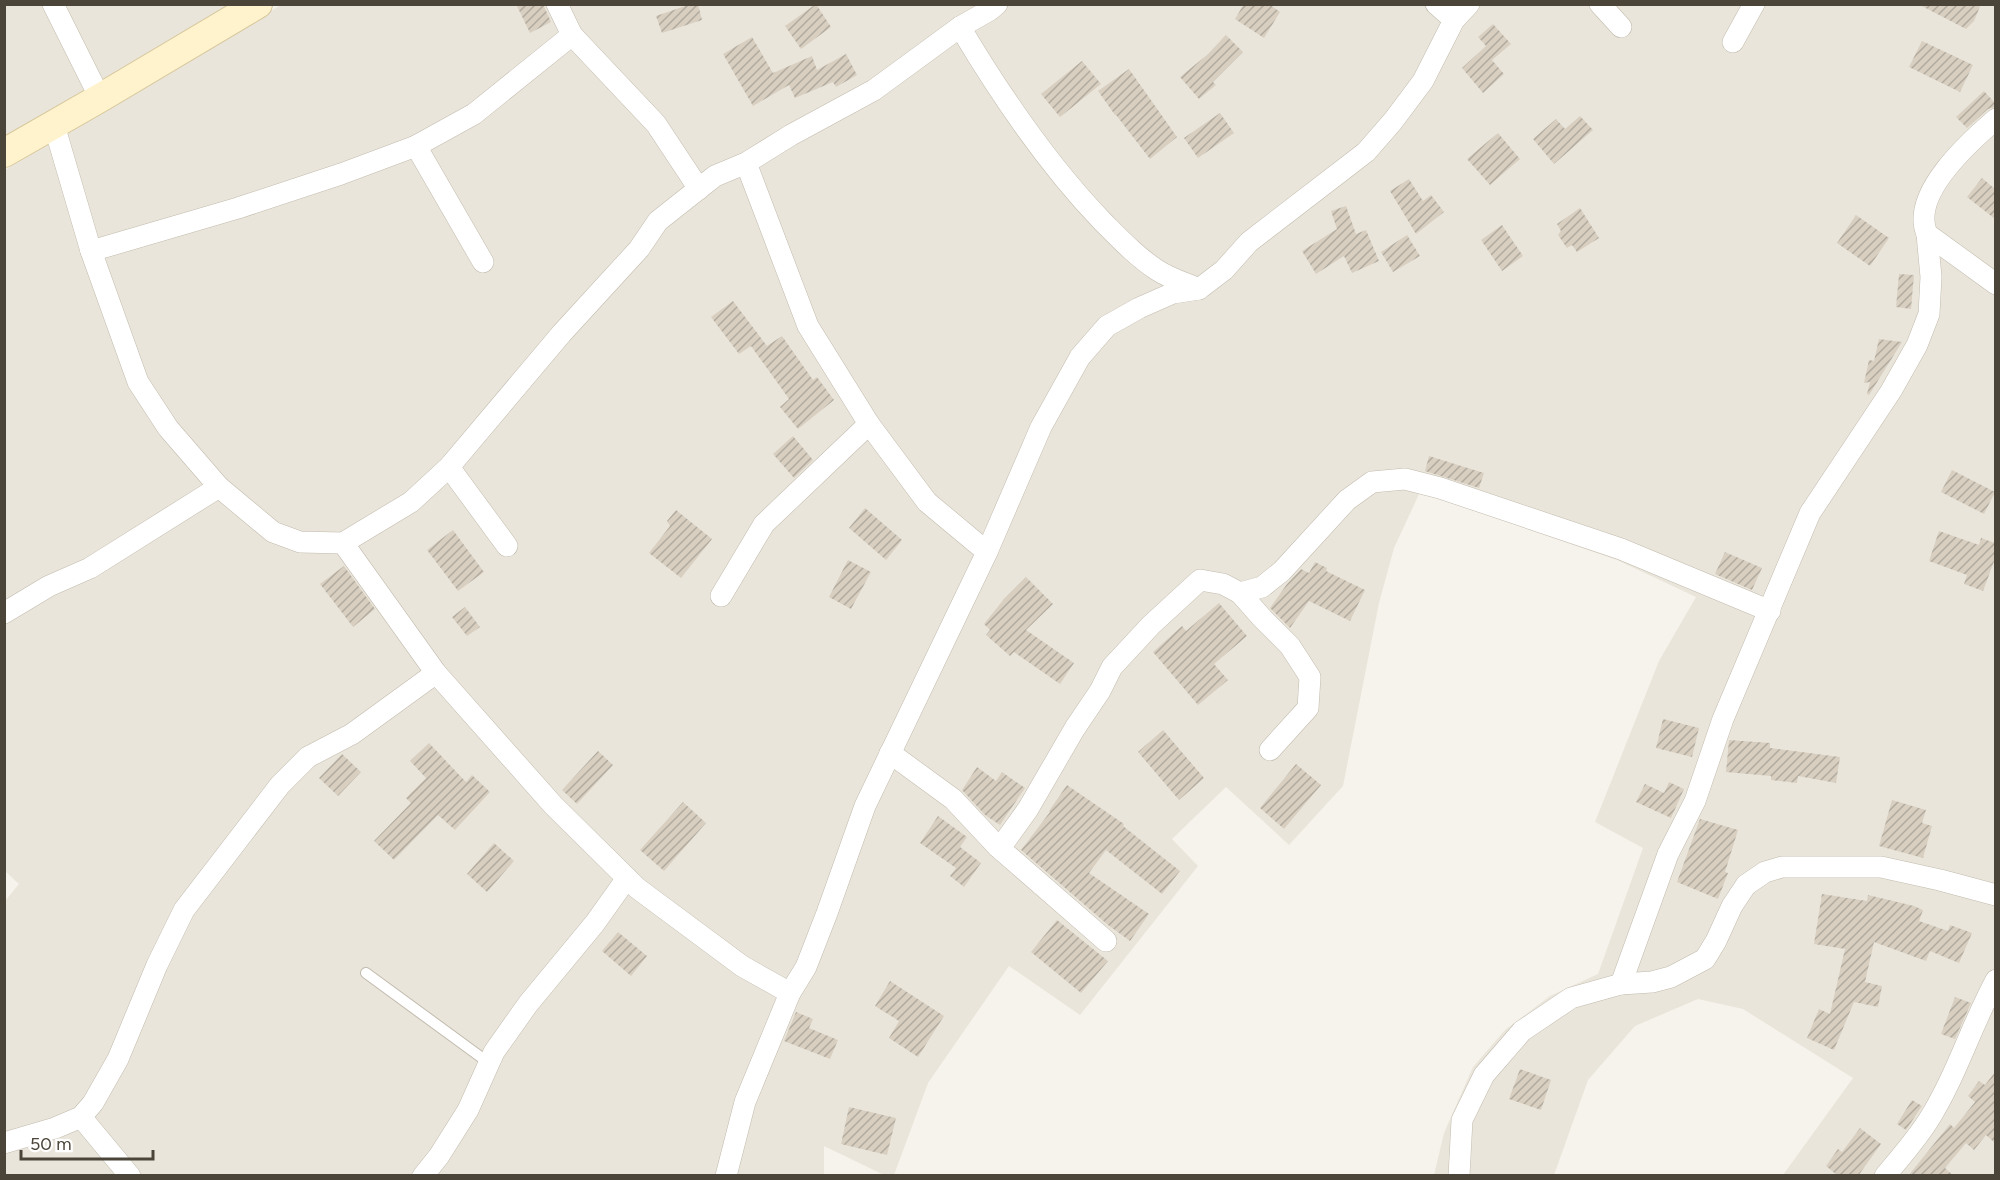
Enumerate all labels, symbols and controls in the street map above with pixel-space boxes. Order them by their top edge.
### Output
scale bar [21,1123,153,1161]
text: 50 m [30,1133,72,1155]

